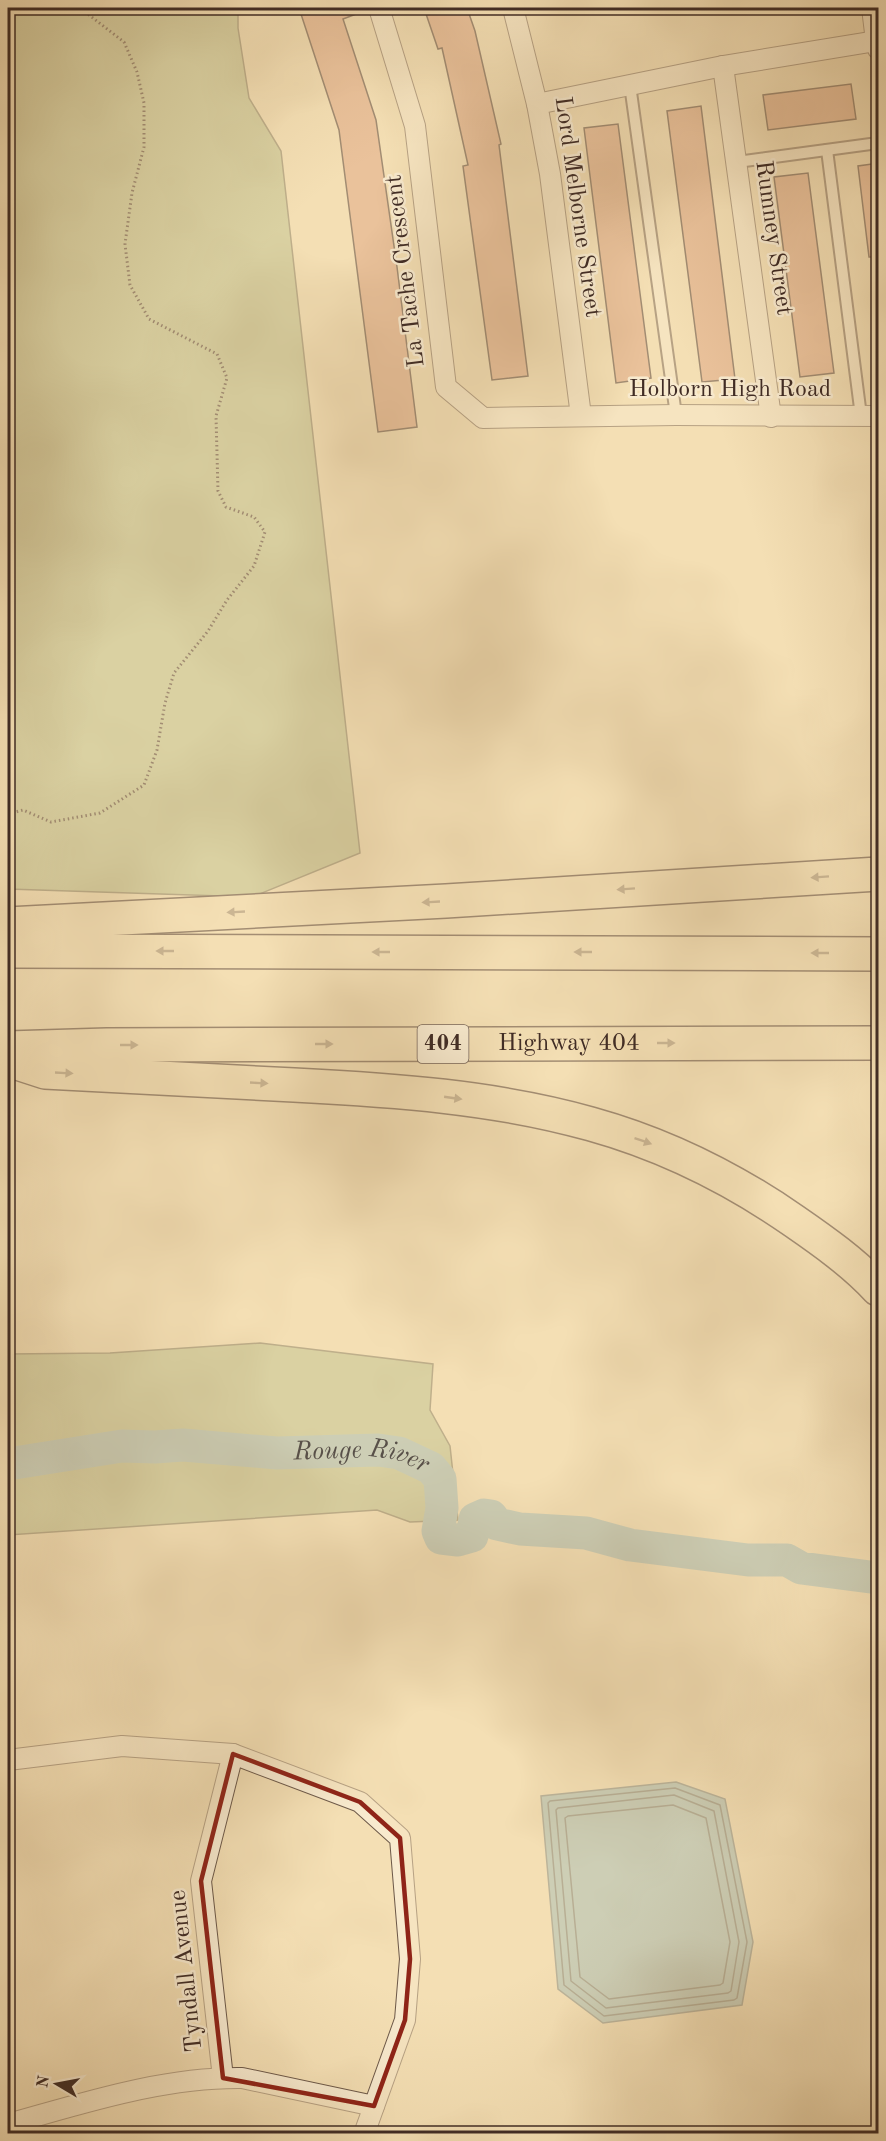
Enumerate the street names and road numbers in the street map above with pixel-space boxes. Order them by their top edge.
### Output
street label: Lord Melborne Street [550,95,604,319]
street label: Rumney Street [750,159,796,317]
street label: La Tache Crescent [382,173,430,369]
street label: Holborn High Road [629,378,831,402]
road number: 404 [418,1025,468,1063]
street label: Highway 404 [498,1032,640,1056]
street label: Tyndall Avenue [167,1889,207,2053]

